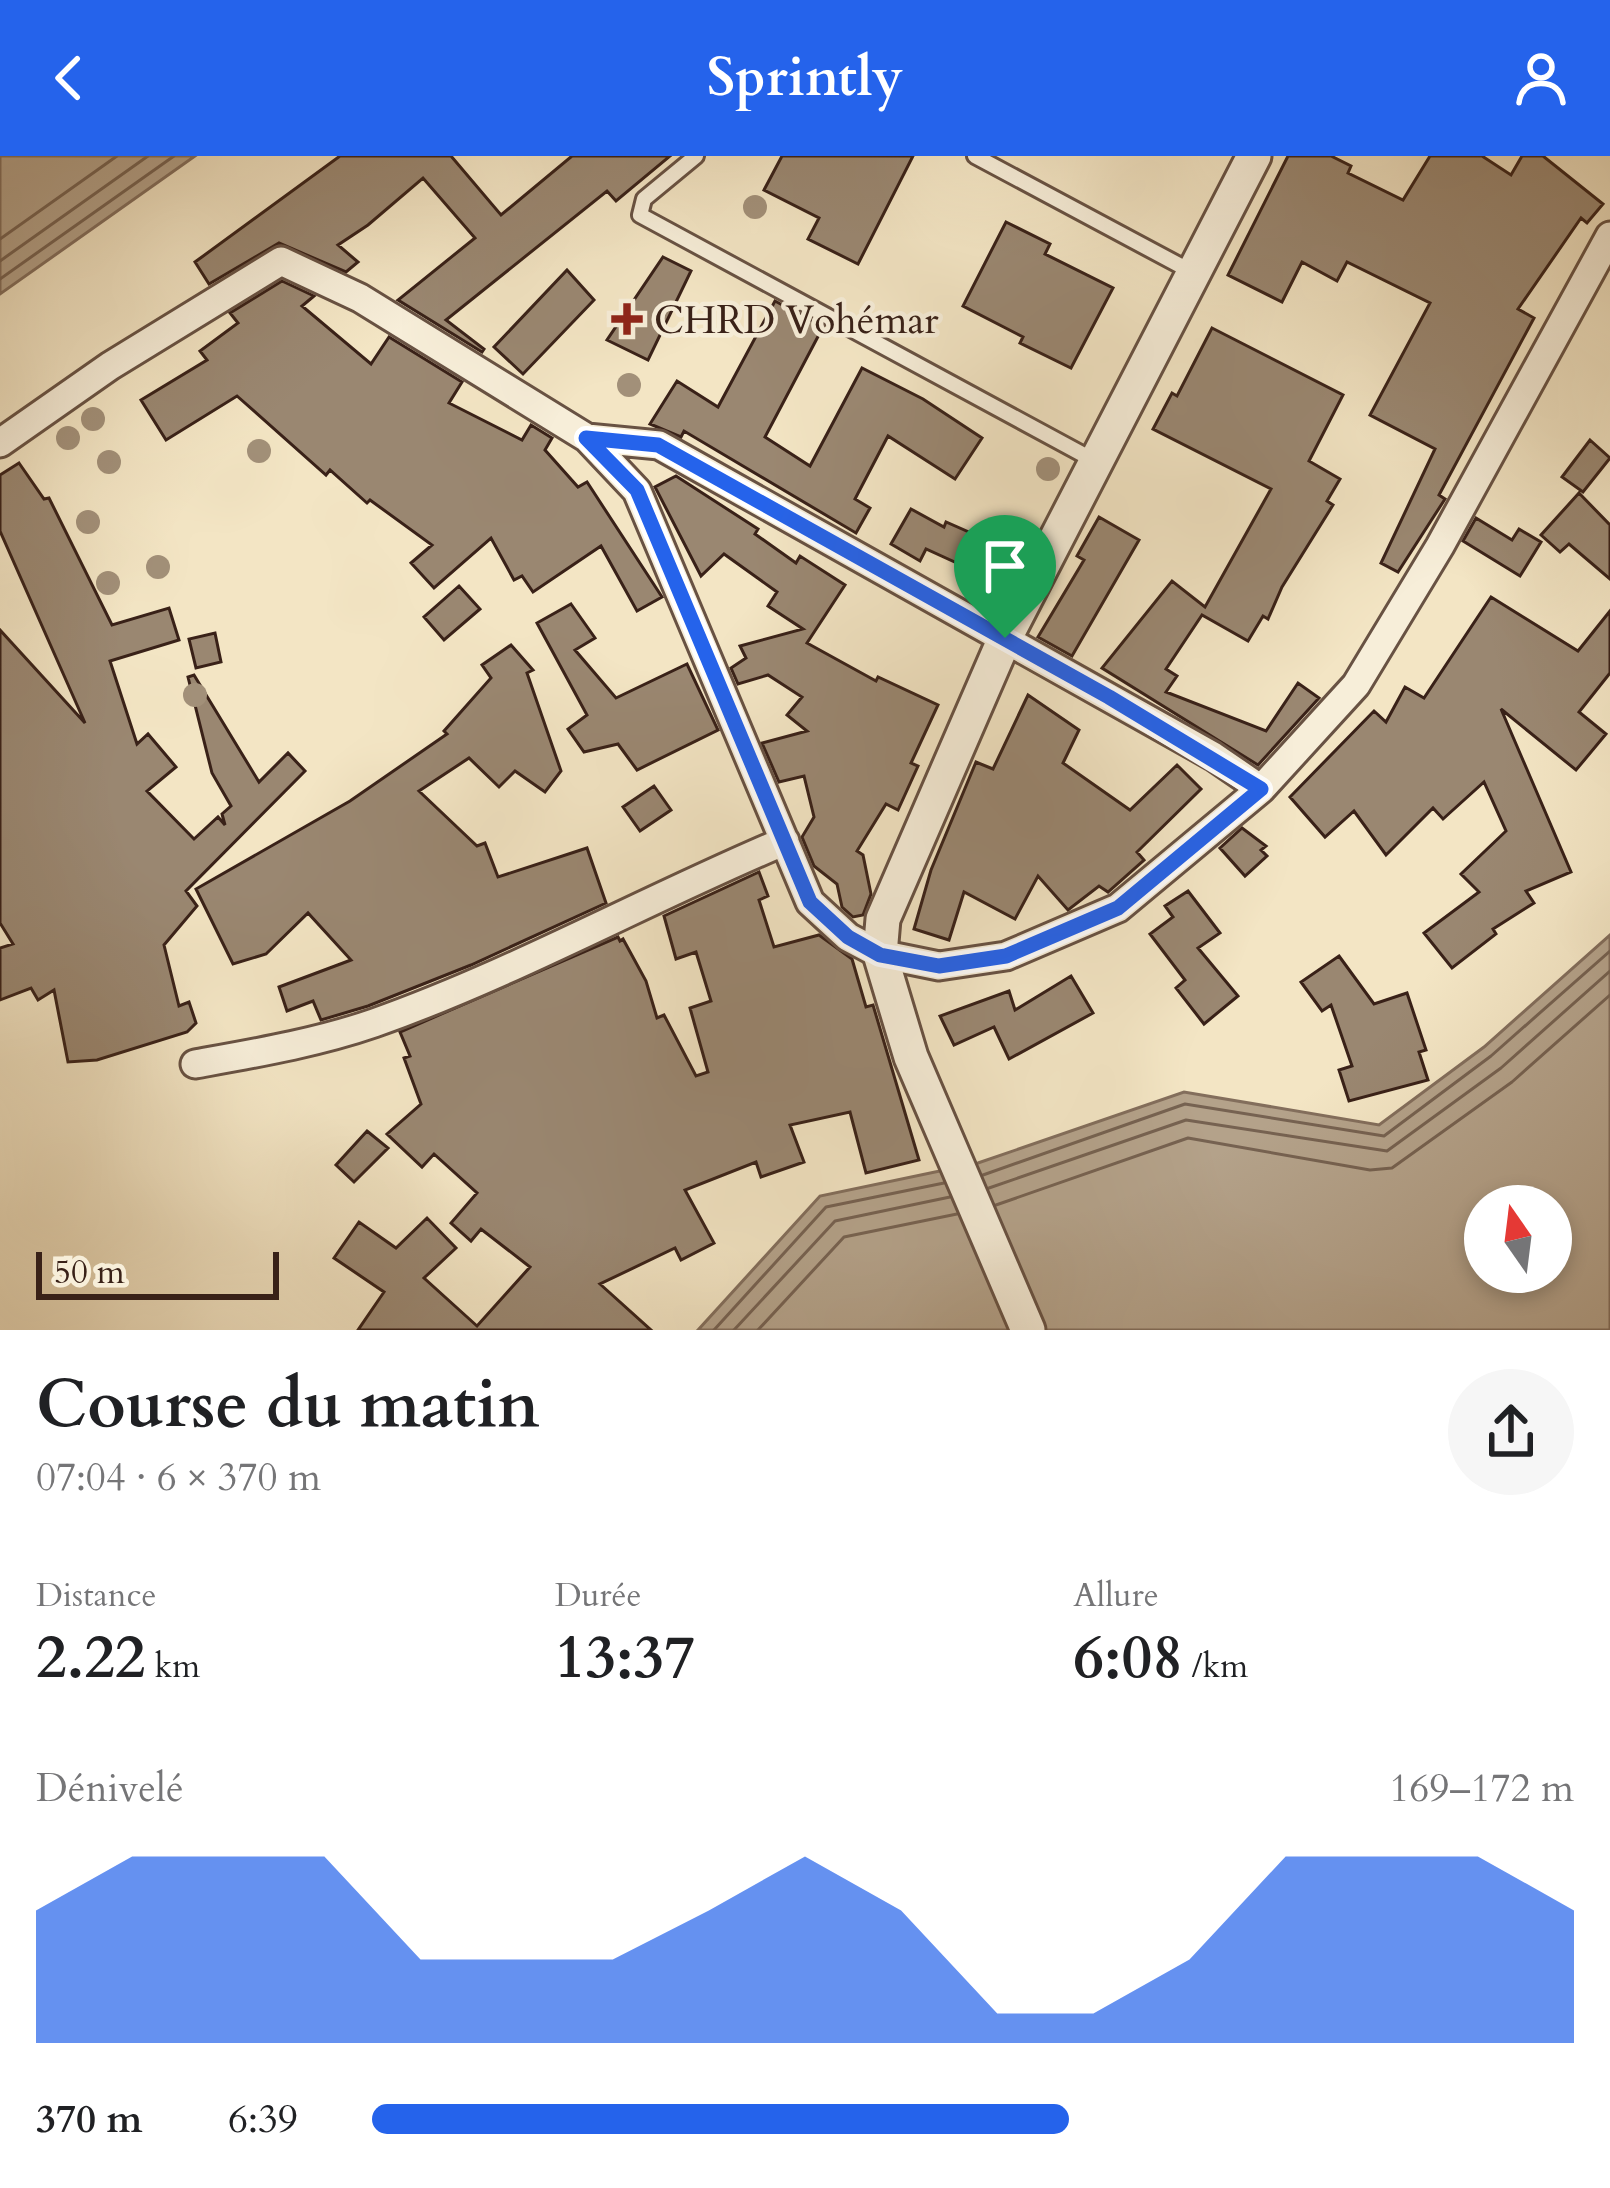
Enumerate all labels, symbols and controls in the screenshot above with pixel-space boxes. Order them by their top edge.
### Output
text: Sprintly [707,42,903,115]
icon: back [36,45,102,111]
icon: person [1508,45,1574,111]
place label: CHRD Vohémar [654,294,939,347]
marker: CHRD Vohémar [611,303,643,335]
pin [954,515,1056,638]
icon: arrive [972,533,1038,599]
north arrow [1464,1185,1572,1293]
map controls [1464,1185,1572,1293]
scale bar [36,1246,279,1299]
text: 50 m [54,1250,125,1295]
text: Course du matin [36,1361,540,1450]
button: share [1448,1369,1574,1495]
text: 07:04 · 6 × 370 m [36,1451,321,1504]
text: Distance [36,1573,157,1618]
text: Durée [555,1573,642,1618]
text: Allure [1073,1573,1159,1618]
text: 2.22 [36,1618,146,1699]
text: 13:37 [555,1618,695,1699]
text: 6:08 [1073,1618,1183,1699]
text: km [146,1644,200,1689]
text: /km [1183,1644,1248,1689]
text: Dénivelé [36,1762,184,1815]
text: 169–172 m [1389,1762,1574,1815]
text: 370 m [36,2093,142,2146]
text: 6:39 [228,2093,298,2146]

